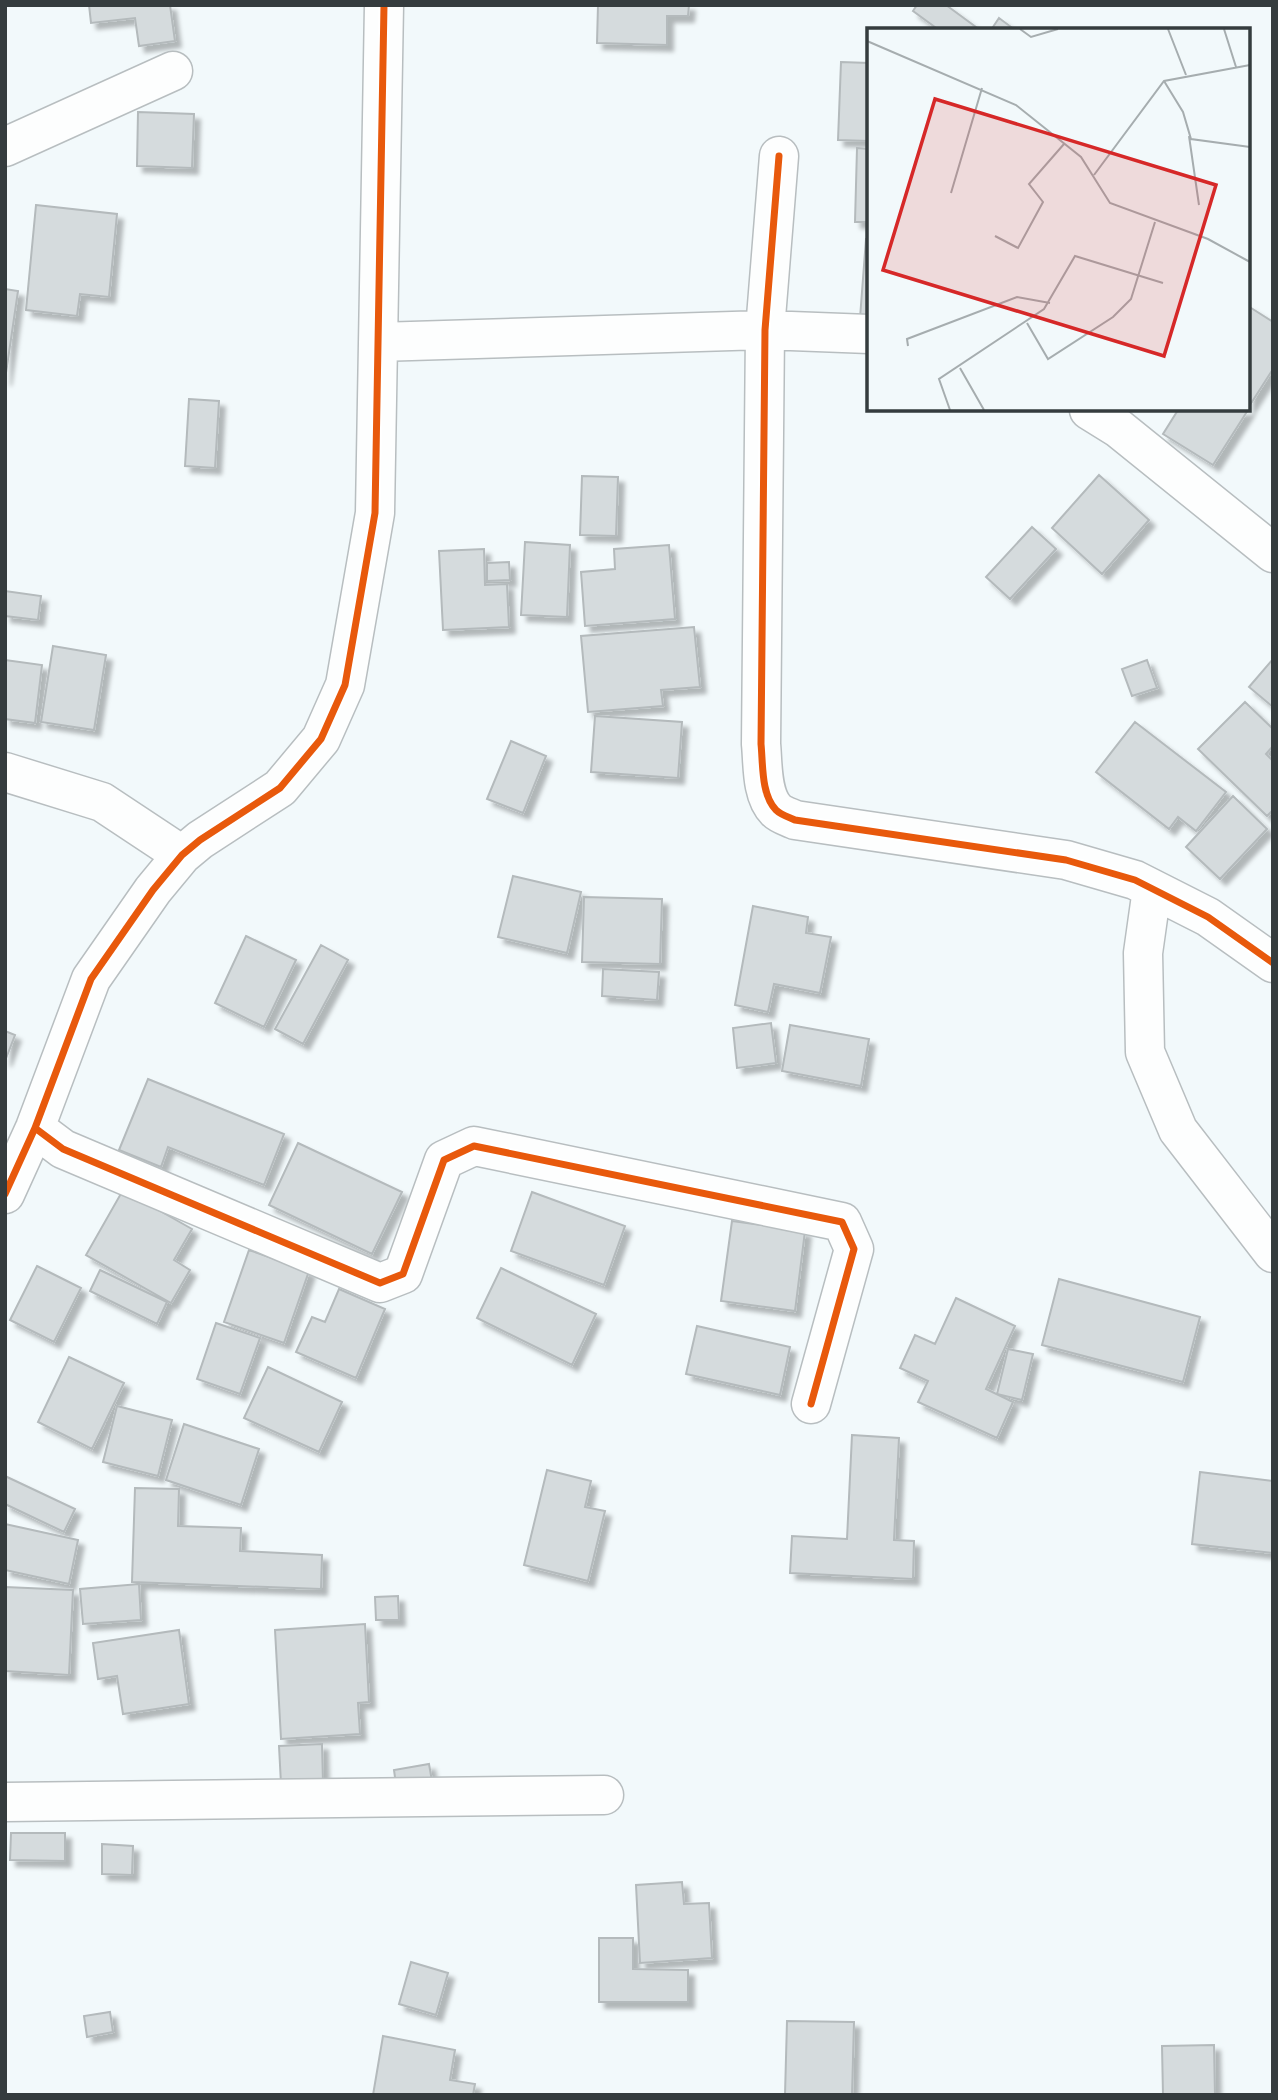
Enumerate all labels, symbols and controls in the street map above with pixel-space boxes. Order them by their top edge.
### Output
inset map [867,28,1250,411]

